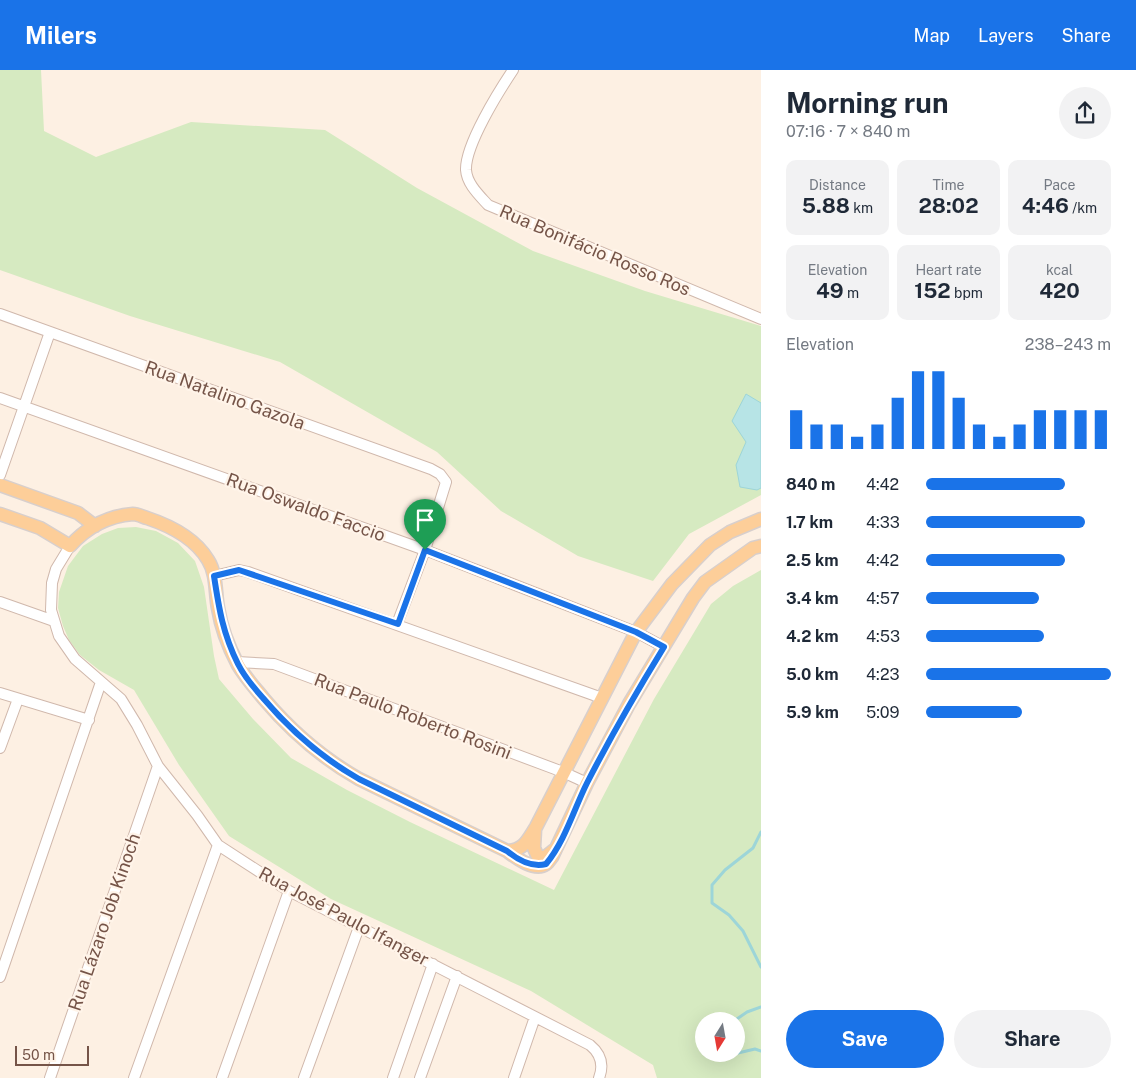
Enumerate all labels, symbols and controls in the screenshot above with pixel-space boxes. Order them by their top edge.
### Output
text: Milers [25,21,97,49]
text: Map [914,25,950,46]
text: Layers [978,25,1034,46]
text: Share [1062,25,1111,46]
text: Morning run [786,86,949,119]
button: share [1059,87,1111,139]
text: 07:16 · 7 × 840 m [786,122,910,141]
text: Distance [809,177,866,193]
text: Time [933,177,964,193]
text: Pace [1043,177,1076,193]
text: 5.88 [802,193,850,218]
text: 28:02 [919,193,978,218]
text: 4:46 [1022,193,1069,218]
street label: Rua Bonifácio Rosso Ros [496,200,694,300]
text: km [850,200,873,216]
text: /km [1069,200,1097,216]
text: Elevation [808,262,867,278]
text: Heart rate [915,262,982,278]
text: kcal [1046,262,1073,278]
text: 49 [816,278,844,303]
text: 152 [914,278,951,303]
text: 420 [1039,278,1080,303]
text: m [844,285,859,301]
text: bpm [951,285,983,301]
text: Elevation [786,335,854,354]
text: 238–243 m [1025,335,1111,354]
street label: Rua Natalino Gazola [142,356,308,434]
street label: Rua Oswaldo Faccio [224,468,388,546]
text: 840 m [786,475,835,494]
text: 4:42 [866,475,899,494]
pin [404,499,446,550]
icon: arrive [411,506,439,534]
text: 1.7 km [786,513,833,532]
text: 4:33 [866,513,900,532]
text: 2.5 km [786,551,838,570]
text: 4:42 [866,551,899,570]
text: 3.4 km [786,589,839,608]
text: 4:57 [866,589,900,608]
text: 4.2 km [786,627,839,646]
text: 4:53 [866,627,900,646]
text: 5.0 km [786,665,839,684]
text: 4:23 [866,665,900,684]
street label: Rua Paulo Roberto Rosini [311,669,515,763]
text: 5.9 km [786,703,839,722]
text: 5:09 [866,703,900,722]
street label: Rua Lázaro Job Kinoch [64,830,144,1014]
street label: Rua José Paulo Ifanger [255,862,433,970]
button: Save [786,1010,944,1068]
button: Share [954,1010,1111,1068]
north arrow [695,1012,745,1062]
map controls [695,1012,745,1062]
scale bar [15,1043,89,1066]
text: 50 m [22,1047,55,1063]

